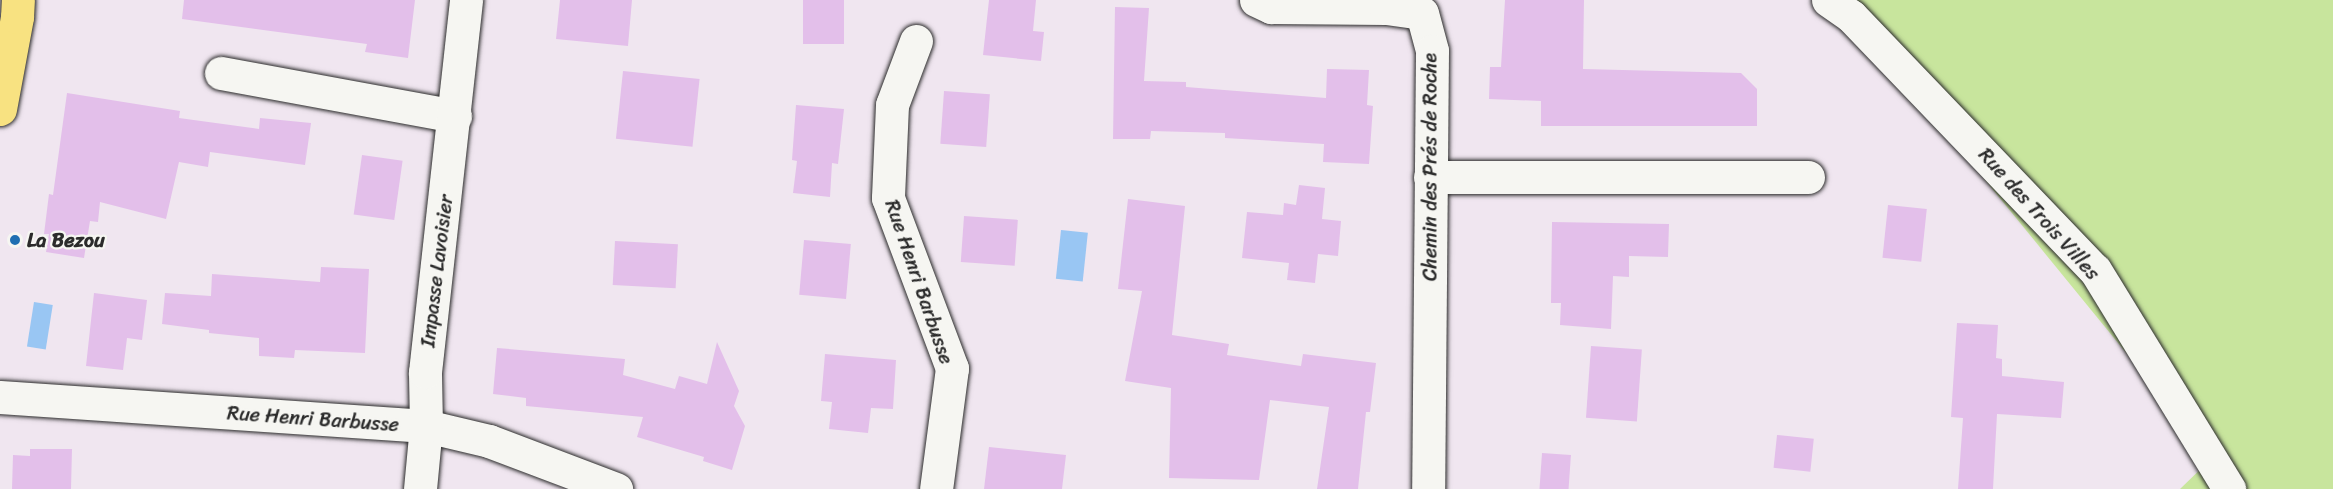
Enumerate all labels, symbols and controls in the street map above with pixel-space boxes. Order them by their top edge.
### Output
street label: Chemin des Prés de Roche [1418,52,1442,282]
street label: Rue des Trois Villes [1974,143,2104,285]
street label: Impasse Lavoisier [416,193,458,349]
street label: Rue Henri Barbusse [880,197,958,367]
place label: La Bezou [27,228,105,252]
marker: La Bezou [8,233,22,247]
street label: Rue Henri Barbusse [226,401,400,437]

